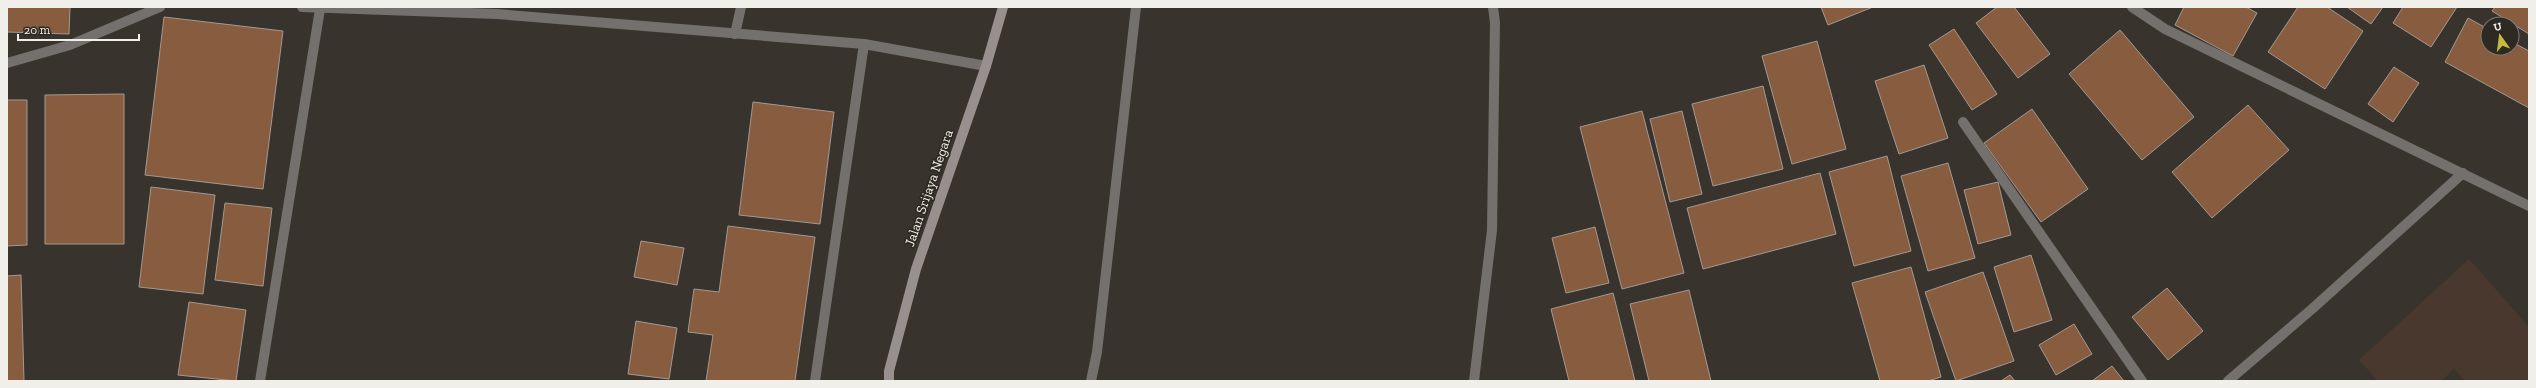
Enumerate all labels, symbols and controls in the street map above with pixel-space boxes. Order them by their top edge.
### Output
scale bar [18,16,139,42]
north arrow [2480,16,2520,56]
text: U [2492,19,2503,34]
text: 20 m [24,23,51,37]
street label: Jalan Srijaya Negara [901,127,957,249]

